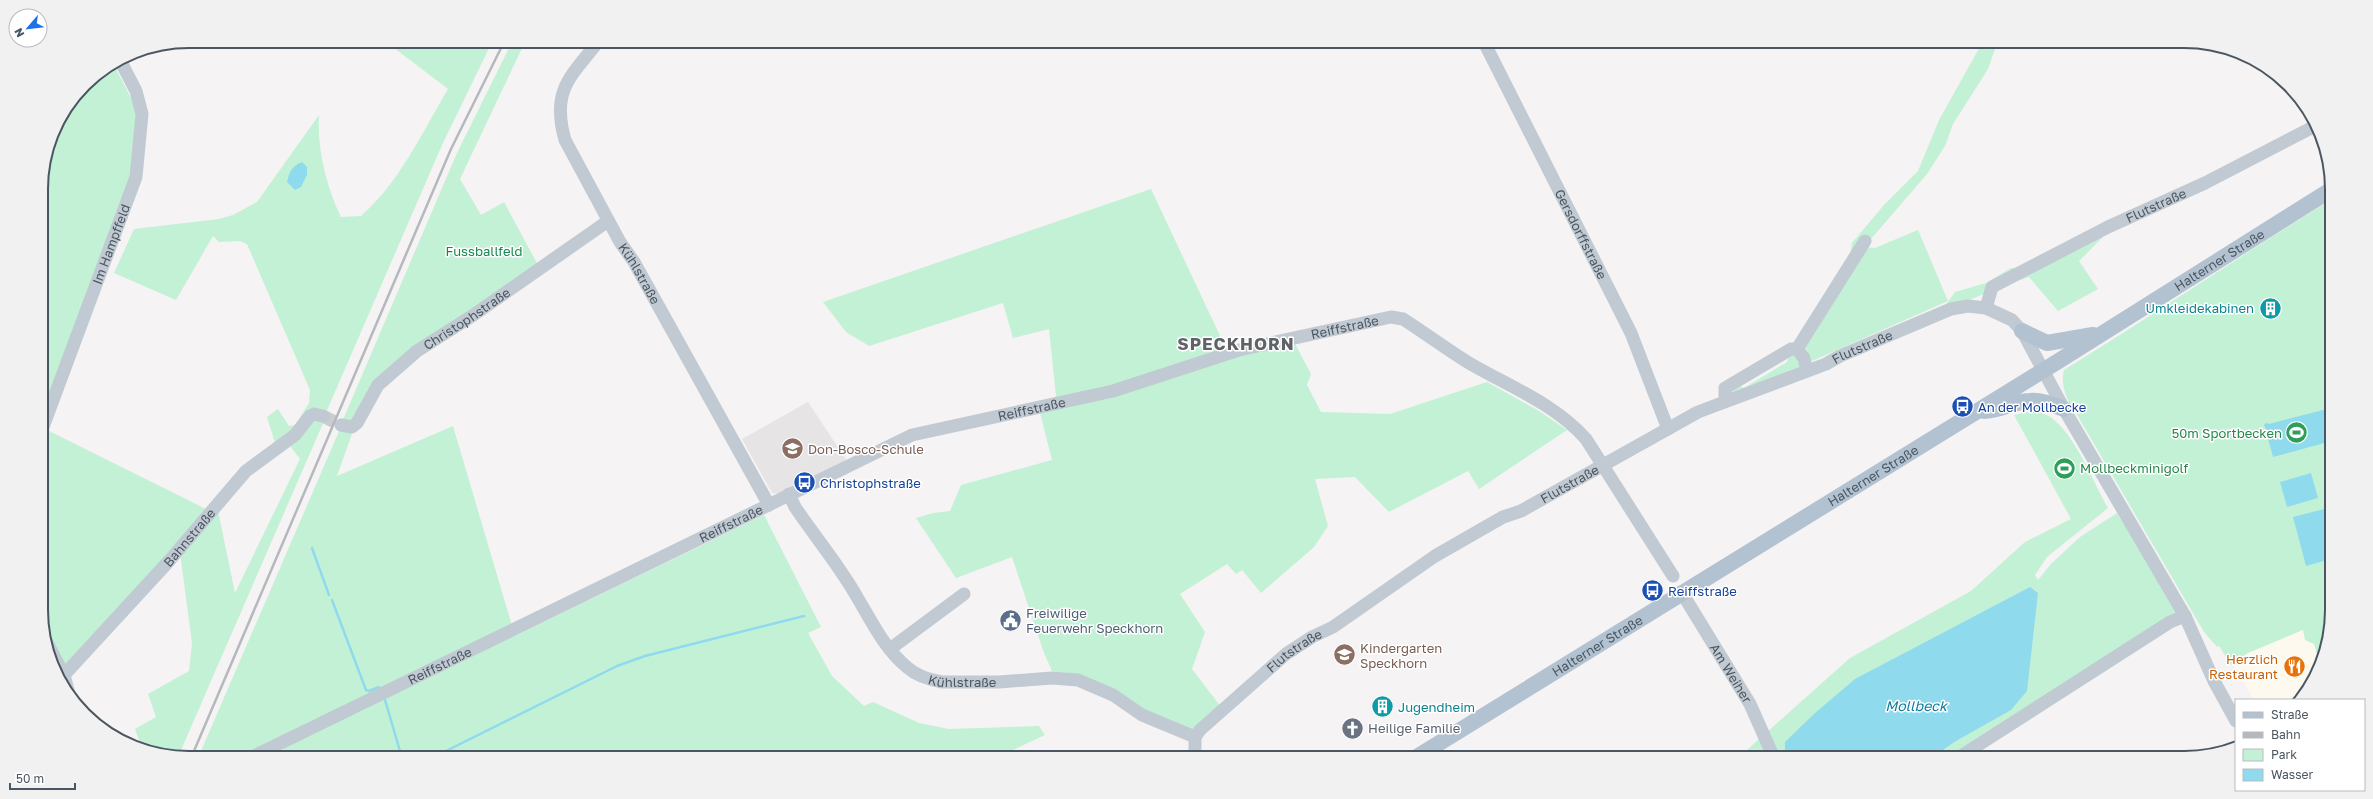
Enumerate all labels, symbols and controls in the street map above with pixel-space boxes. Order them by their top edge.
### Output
north arrow [8,8,48,48]
text: N [11,26,26,40]
street label: Flutstraße [2123,185,2189,226]
street label: Gersdorffstraße [1552,186,1611,282]
street label: Im Hampffeld [89,202,133,287]
street label: Halterner Straße [2171,226,2267,294]
street label: Kühlstraße [615,240,664,307]
park label: Fussballfeld [446,243,522,259]
street label: Christophstraße [420,284,513,353]
building icon: Umkleidekabinen [2257,295,2283,321]
place label: Umkleidekabinen [2146,300,2254,316]
street label: Reiffstraße [1309,312,1380,342]
street label: Flutstraße [1829,327,1895,367]
district label: SPECKHORN [1177,333,1295,354]
street label: Reiffstraße [996,394,1067,424]
bus stop icon: An der Mollbecke [1949,394,1975,420]
place label: An der Mollbecke [1978,399,2086,415]
sports icon: 50m Sportbecken [2284,420,2310,446]
place label: 50m Sportbecken [2172,425,2282,441]
school or university icon: Don-Bosco-Schule [780,436,806,462]
place label: Don-Bosco-Schule [808,441,924,457]
street label: Halterner Straße [1825,442,1921,510]
sports icon: Mollbeckminigolf [2052,455,2078,481]
place label: Mollbeckminigolf [2080,460,2188,476]
street label: Flutstraße [1538,461,1602,507]
bus stop icon: Christophstraße [791,470,817,496]
place label: Christophstraße [820,475,921,491]
street label: Reiffstraße [696,501,765,546]
street label: Bahnstraße [160,505,219,570]
bus stop icon: Reiffstraße [1640,578,1666,604]
place label: Reiffstraße [1668,583,1737,599]
place label: Freiwilige Feuerwehr Speckhorn [1026,605,1163,636]
public building icon: Freiwilige Feuerwehr Speckhorn [997,607,1023,633]
street label: Halterner Straße [1549,612,1645,680]
street label: Flutstraße [1263,626,1324,676]
place label: Kindergarten Speckhorn [1360,640,1442,671]
street label: Am Weiher [1707,640,1755,706]
school or university icon: Kindergarten Speckhorn [1331,642,1357,668]
street label: Reiffstraße [405,643,474,688]
place label: Herzlich Restaurant [2209,651,2278,682]
restaurant icon: Herzlich Restaurant [2281,653,2307,679]
street label: Kühlstraße [926,671,996,690]
building icon: Jugendheim [1369,694,1395,720]
water label: Mollbeck [1885,697,1949,714]
place label: Jugendheim [1398,699,1475,715]
legend [2235,699,2365,791]
text: Straße [2271,707,2309,722]
church icon: Heilige Familie [1340,715,1366,741]
place label: Heilige Familie [1368,720,1460,736]
text: Bahn [2271,727,2301,742]
text: Park [2271,747,2297,762]
scale bar [10,765,75,791]
text: Wasser [2271,767,2314,782]
text: 50 m [16,771,44,786]

